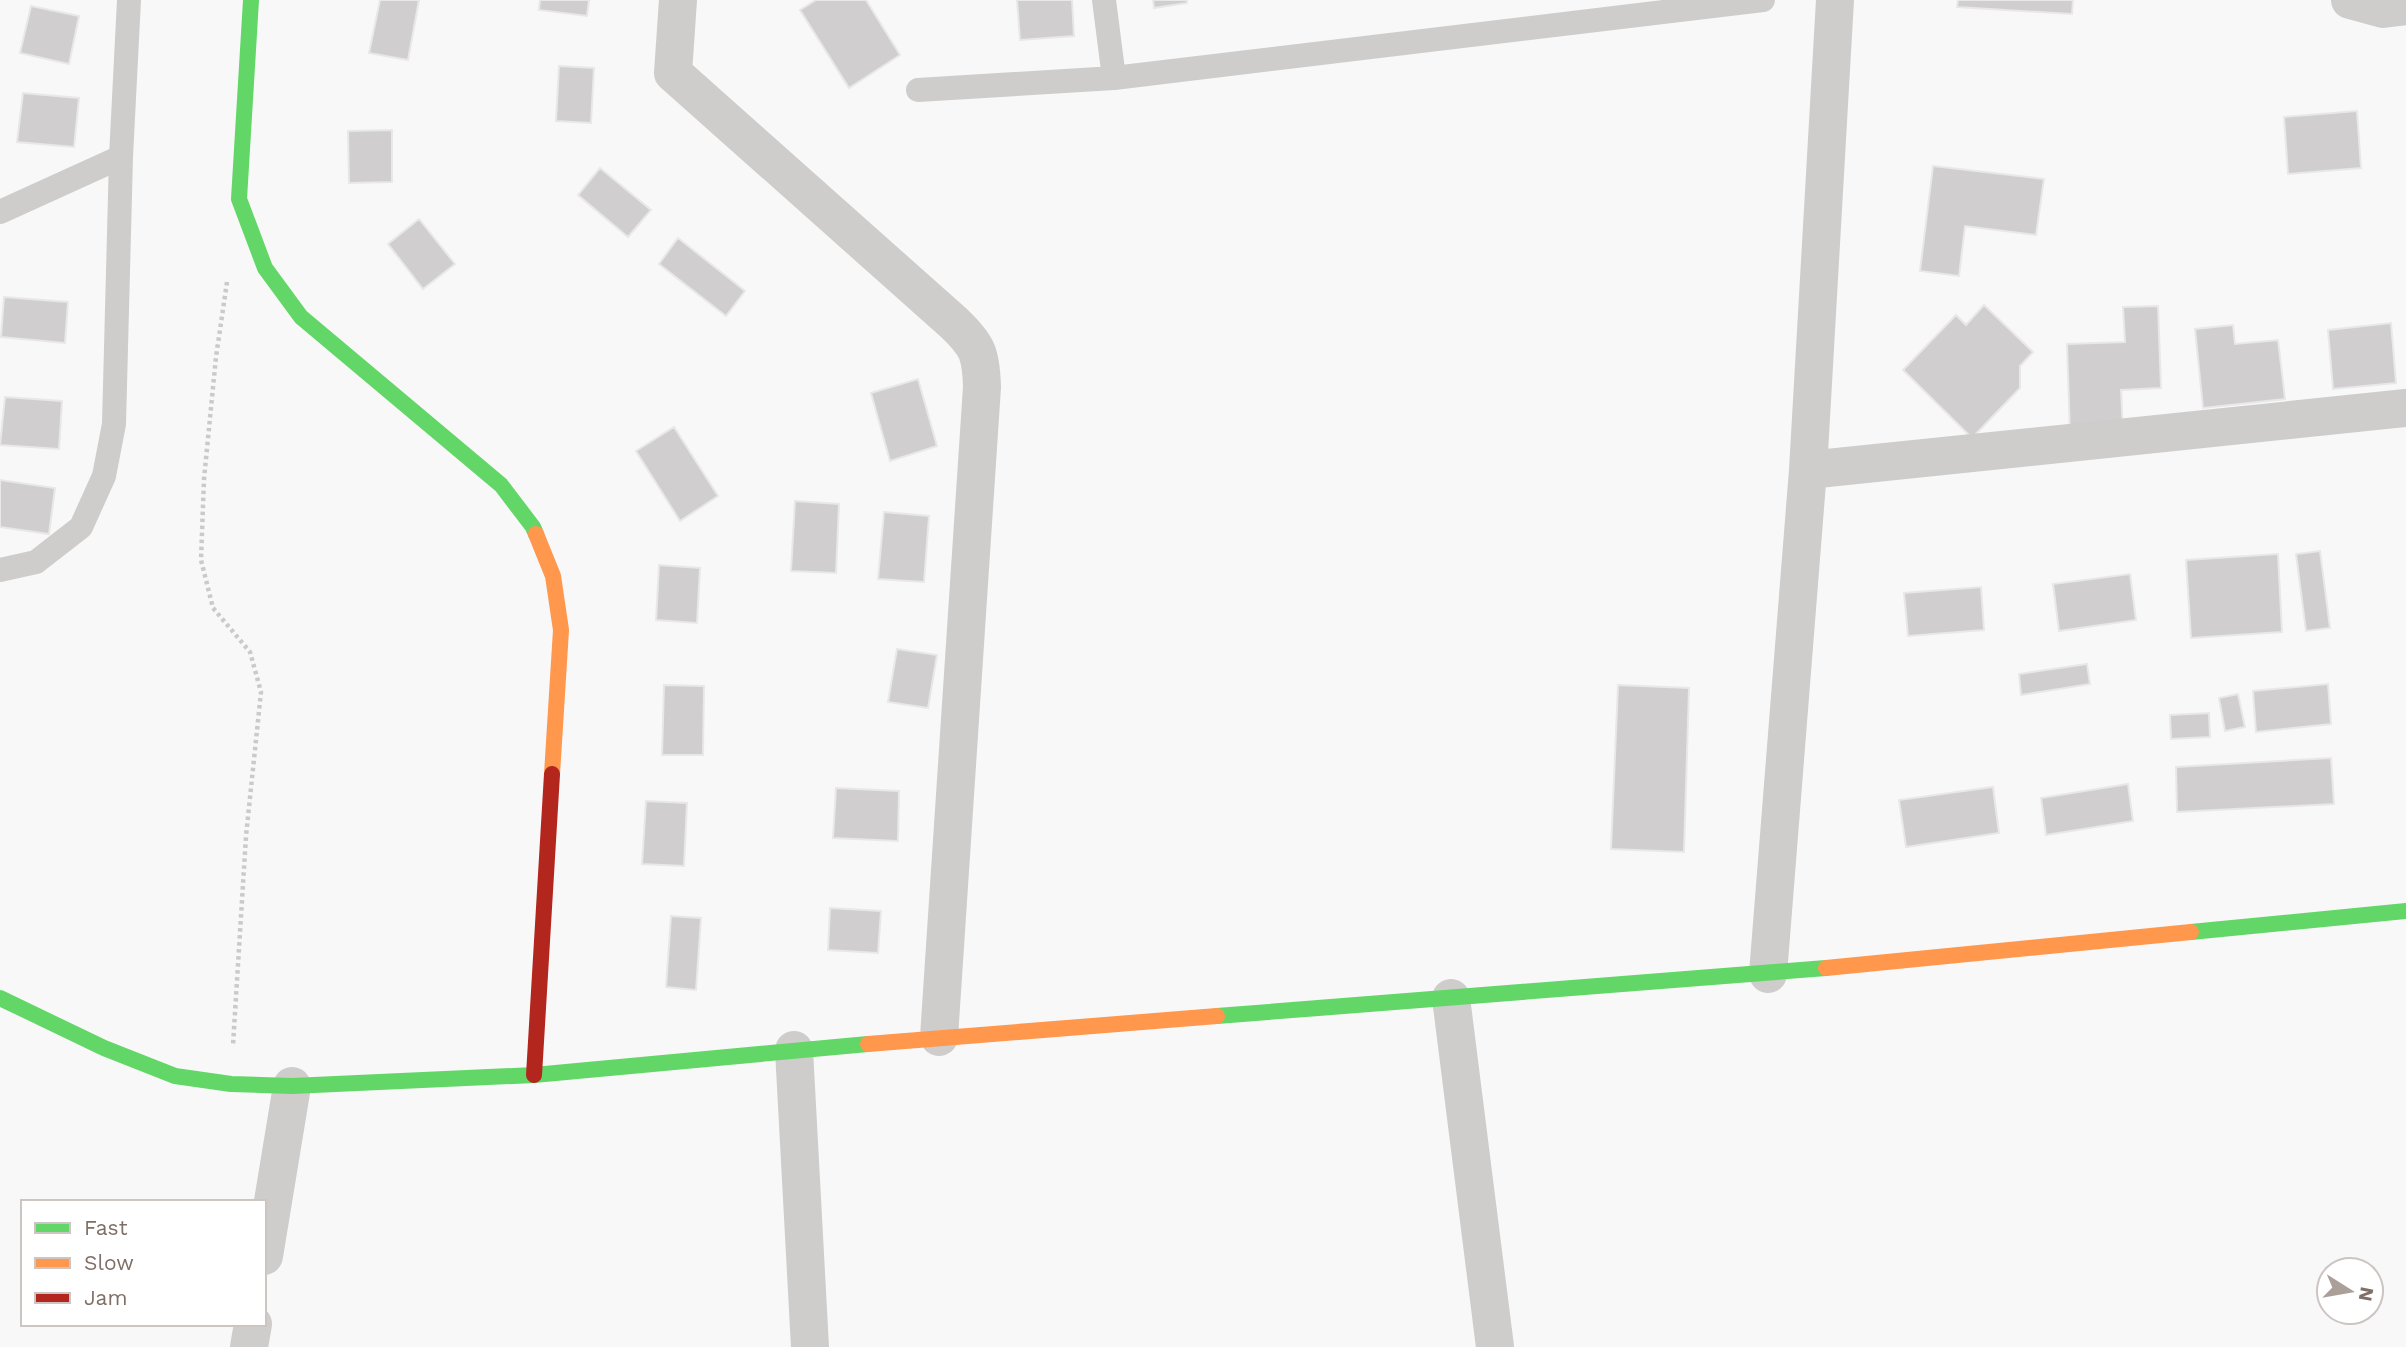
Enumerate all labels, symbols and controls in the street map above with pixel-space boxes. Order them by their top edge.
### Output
legend [21,1200,266,1326]
text: Fast [84,1215,128,1240]
text: Slow [84,1250,134,1275]
north arrow [2315,1256,2385,1326]
text: Jam [84,1285,127,1310]
text: N [2354,1285,2379,1303]

